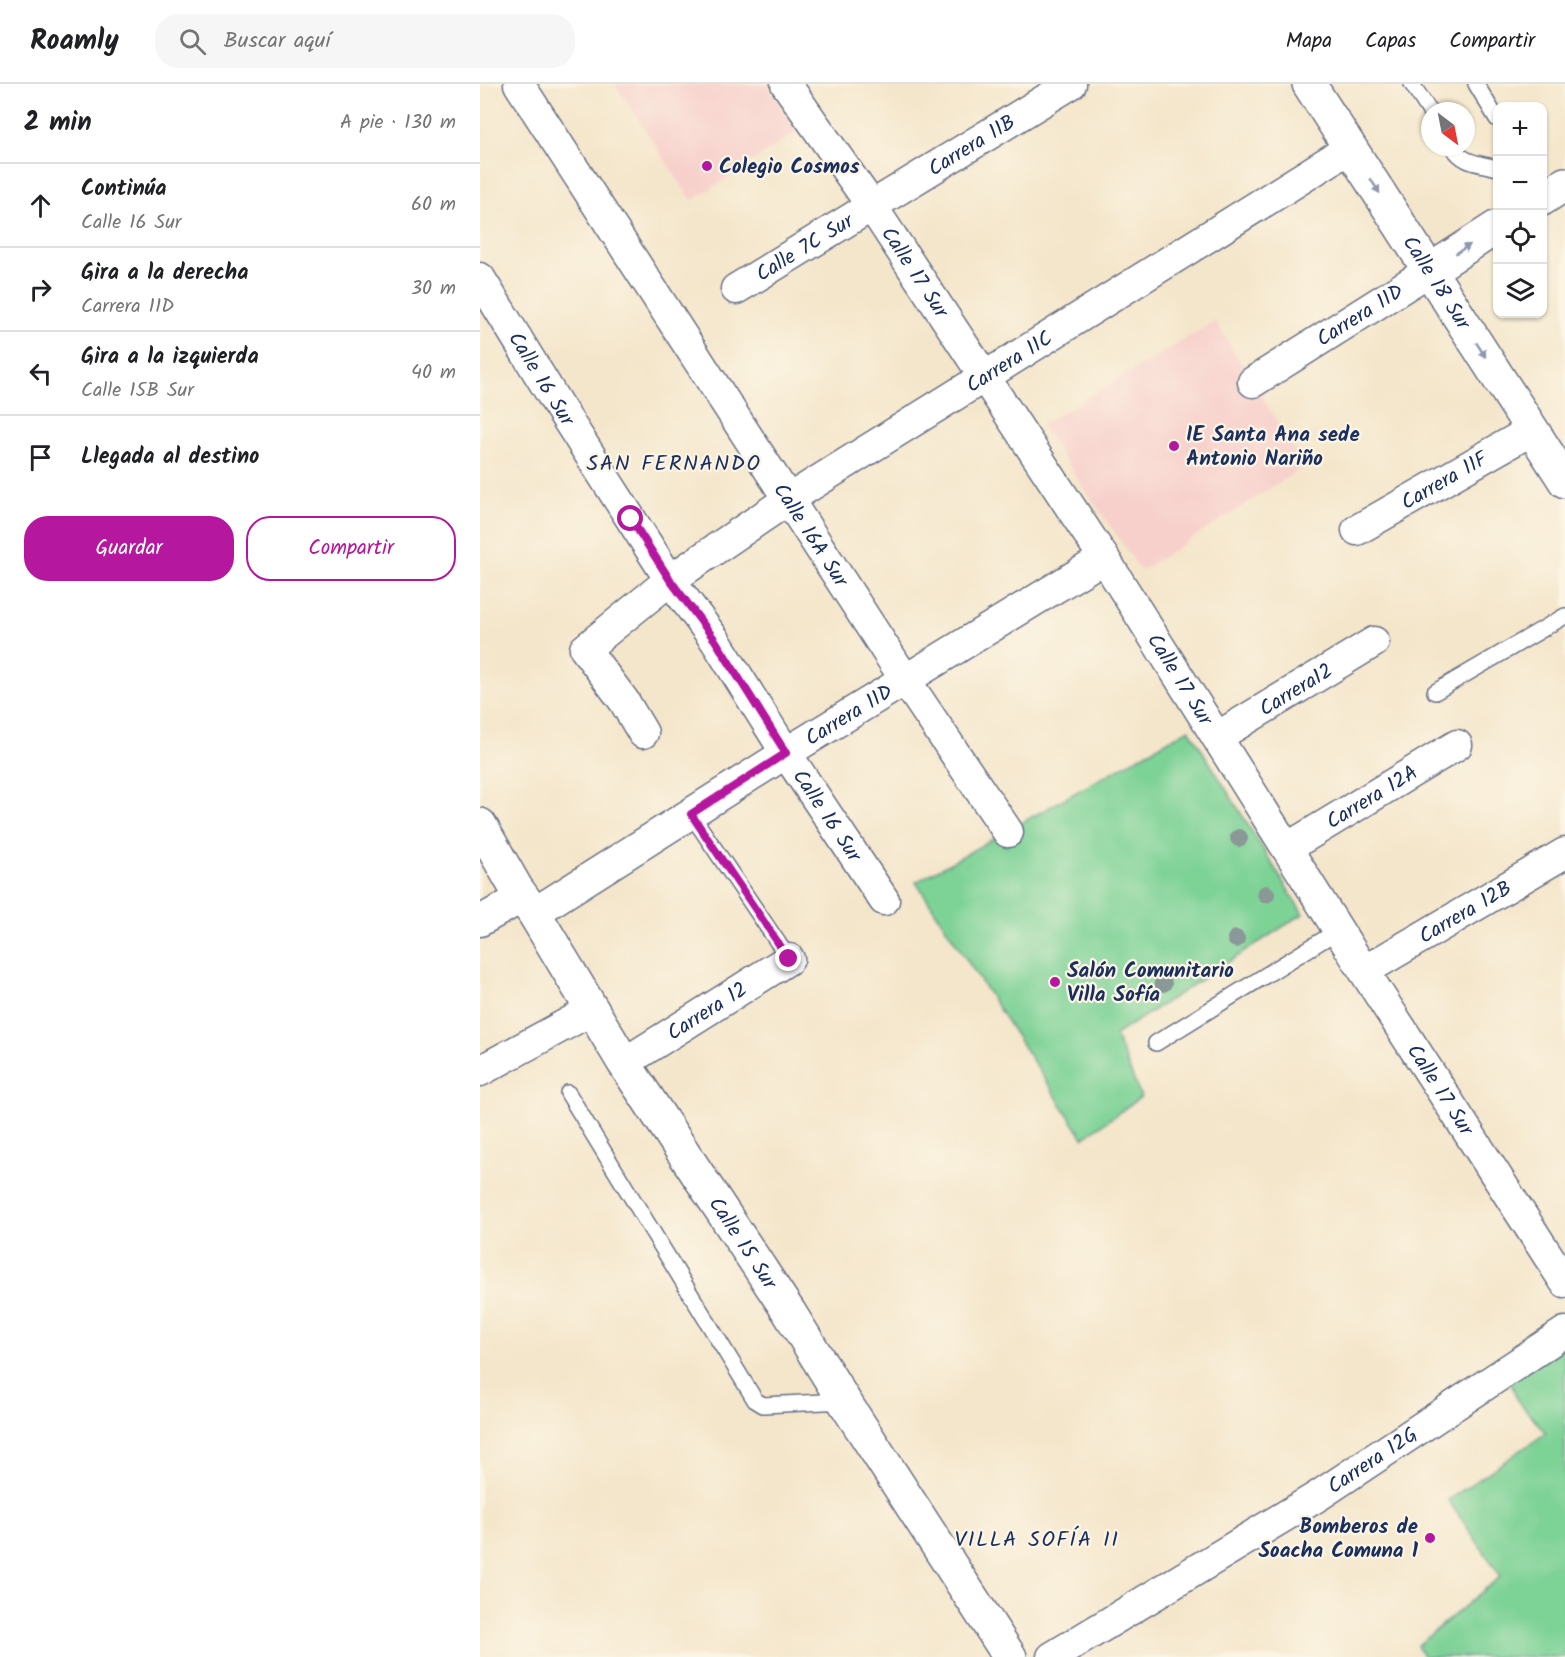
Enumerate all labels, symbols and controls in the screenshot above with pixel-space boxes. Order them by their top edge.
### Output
search box [155,14,575,68]
text: Roamly [30,19,119,64]
text: Buscar aquí [224,24,331,59]
icon: search [176,25,209,58]
text: Mapa [1286,25,1332,58]
text: Capas [1365,25,1416,58]
text: Compartir [1449,25,1535,58]
text: 2 min [24,102,92,144]
north arrow [1421,102,1475,156]
map controls [1493,102,1547,318]
button: + [1493,102,1547,156]
text: A pie · 130 m [340,107,456,139]
street label: Carrera 11B [922,107,1022,186]
place label: Colegio Cosmos [719,151,860,184]
button: − [1493,156,1547,210]
marker: Colegio Cosmos [700,159,714,173]
text: Continúa [81,172,166,207]
one-way arrow [1369,178,1380,195]
icon: ahead [24,189,57,222]
text: 60 m [411,189,456,221]
street label: Calle 7C Sur [750,205,861,291]
text: Calle 16 Sur [81,207,181,239]
button: locate [1493,210,1547,264]
street label: Calle 17 Sur [872,220,957,326]
street label: Calle 18 Sur [1393,229,1479,338]
one-way arrow [1455,244,1471,255]
text: Gira a la derecha [81,256,248,291]
button: layers [1493,264,1547,318]
icon: right [24,273,57,306]
text: 30 m [411,273,456,305]
street label: Carrera 11D [1310,276,1411,356]
text: Carrera 11D [81,291,174,323]
street label: Carrera 11C [960,323,1059,402]
street label: Calle 16 Sur [499,326,583,434]
text: Gira a la izquierda [81,340,259,375]
one-way arrow [1475,342,1486,358]
icon: left [24,357,57,390]
text: 40 m [411,357,456,389]
text: Calle 15B Sur [81,375,194,407]
place label: IE Santa Ana sede Antonio Nariño [1186,419,1360,476]
marker: IE Santa Ana sede Antonio Nariño [1167,439,1181,453]
text: Llegada al destino [81,440,259,475]
icon: arrive [24,441,57,474]
street label: Carrera 11F [1395,443,1496,520]
district label: SAN FERNANDO [587,447,761,482]
street label: Calle 16A Sur [764,477,856,595]
route start [617,505,643,531]
button: Guardar [24,516,234,581]
button: Compartir [246,516,456,581]
street label: Calle 17 Sur [1137,627,1221,733]
street label: Carrera12 [1253,655,1340,726]
street label: Carrera 11D [799,676,900,755]
street label: Carrera 12A [1320,757,1425,839]
street label: Calle 16 Sur [783,763,870,870]
street label: Carrera 12B [1413,873,1519,953]
route end [775,945,801,971]
place label: Salón Comunitario Villa Sofía [1067,955,1234,1012]
street label: Carrera 12 [661,974,755,1050]
marker: Salón Comunitario Villa Sofía [1048,975,1062,989]
street label: Calle 17 Sur [1397,1038,1482,1144]
street label: Calle 15 Sur [699,1191,785,1297]
street label: Carrera 12G [1321,1419,1425,1503]
place label: Bomberos de Soacha Comuna 1 [1259,1511,1419,1568]
district label: VILLA SOFÍA II [954,1523,1120,1558]
marker: Bomberos de Soacha Comuna 1 [1423,1531,1437,1545]

